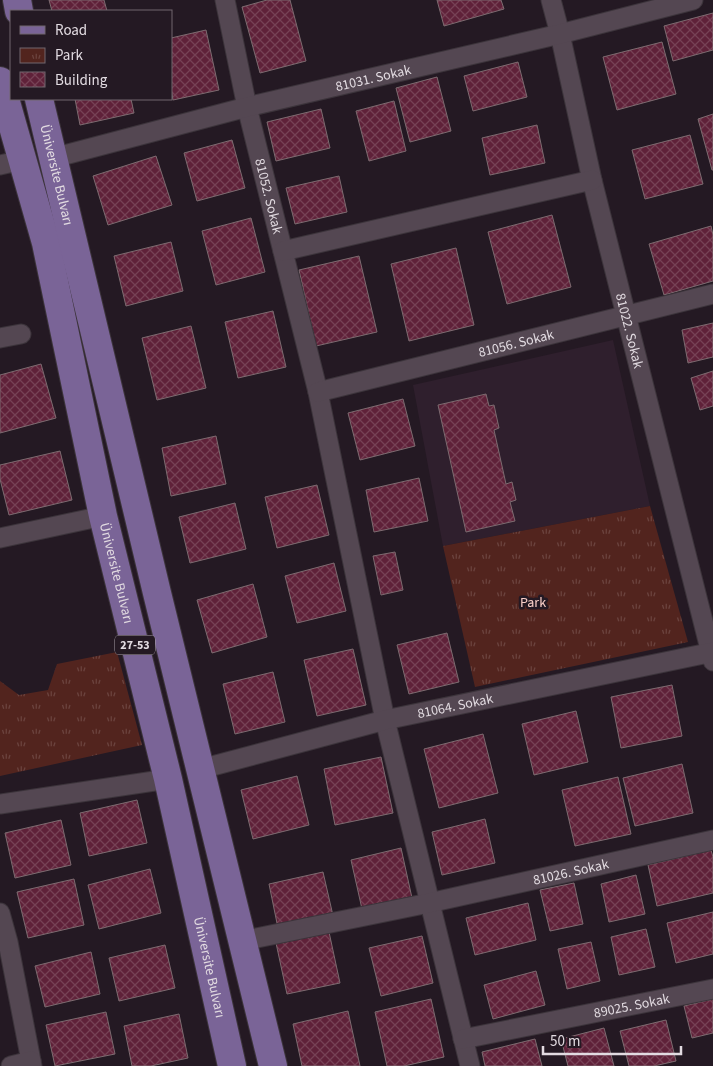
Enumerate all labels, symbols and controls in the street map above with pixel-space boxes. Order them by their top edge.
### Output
legend [10,10,172,100]
text: Road [55,20,87,41]
text: Park [55,45,84,66]
street label: 81031. Sokak [333,60,413,97]
text: Building [55,70,108,91]
street label: Üniversite Bulvarı [34,123,78,228]
street label: 81052. Sokak [249,156,287,236]
street label: 81022. Sokak [610,291,648,371]
street label: 81056. Sokak [476,325,556,363]
street label: Üniversite Bulvarı [94,521,138,626]
park label: Park [520,593,546,613]
road number: 27-53 [115,636,155,654]
street label: 81064. Sokak [416,689,495,724]
street label: 81026. Sokak [531,854,611,891]
street label: Üniversite Bulvarı [188,915,230,1020]
street label: 89025. Sokak [592,989,672,1024]
scale bar [543,1024,680,1056]
text: 50 m [550,1031,580,1052]

